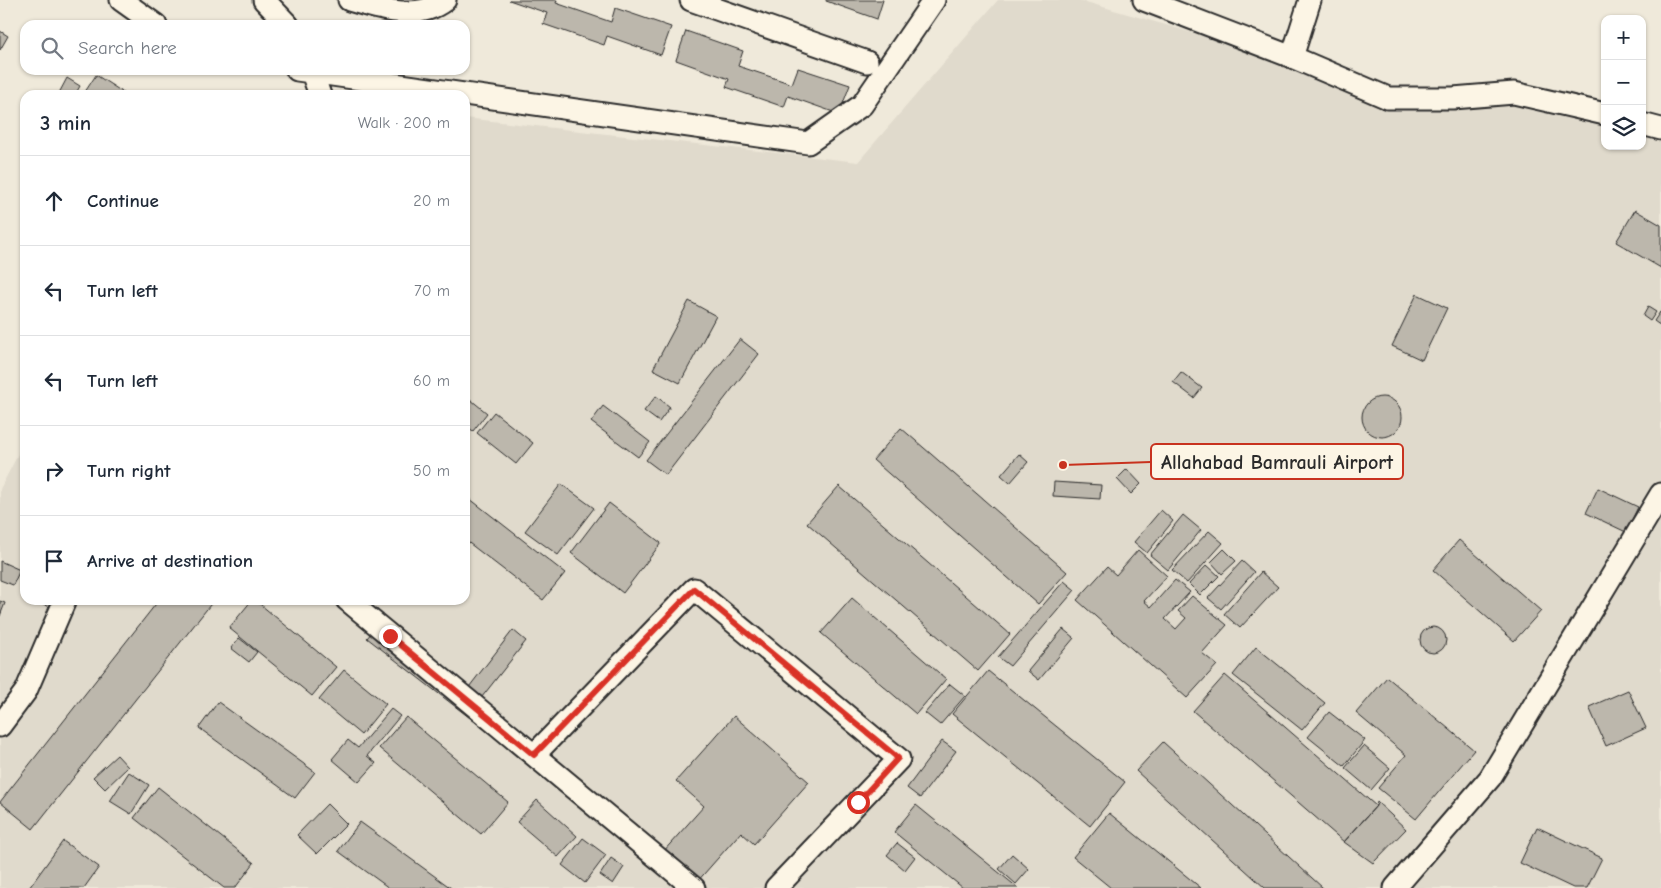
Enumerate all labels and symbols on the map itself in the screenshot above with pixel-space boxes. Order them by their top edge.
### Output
callout: Allahabad Bamrauli Airport [1151,444,1403,479]
text: Allahabad Bamrauli Airport [1161,451,1393,474]
route end [379,625,402,648]
route start [847,791,870,814]

